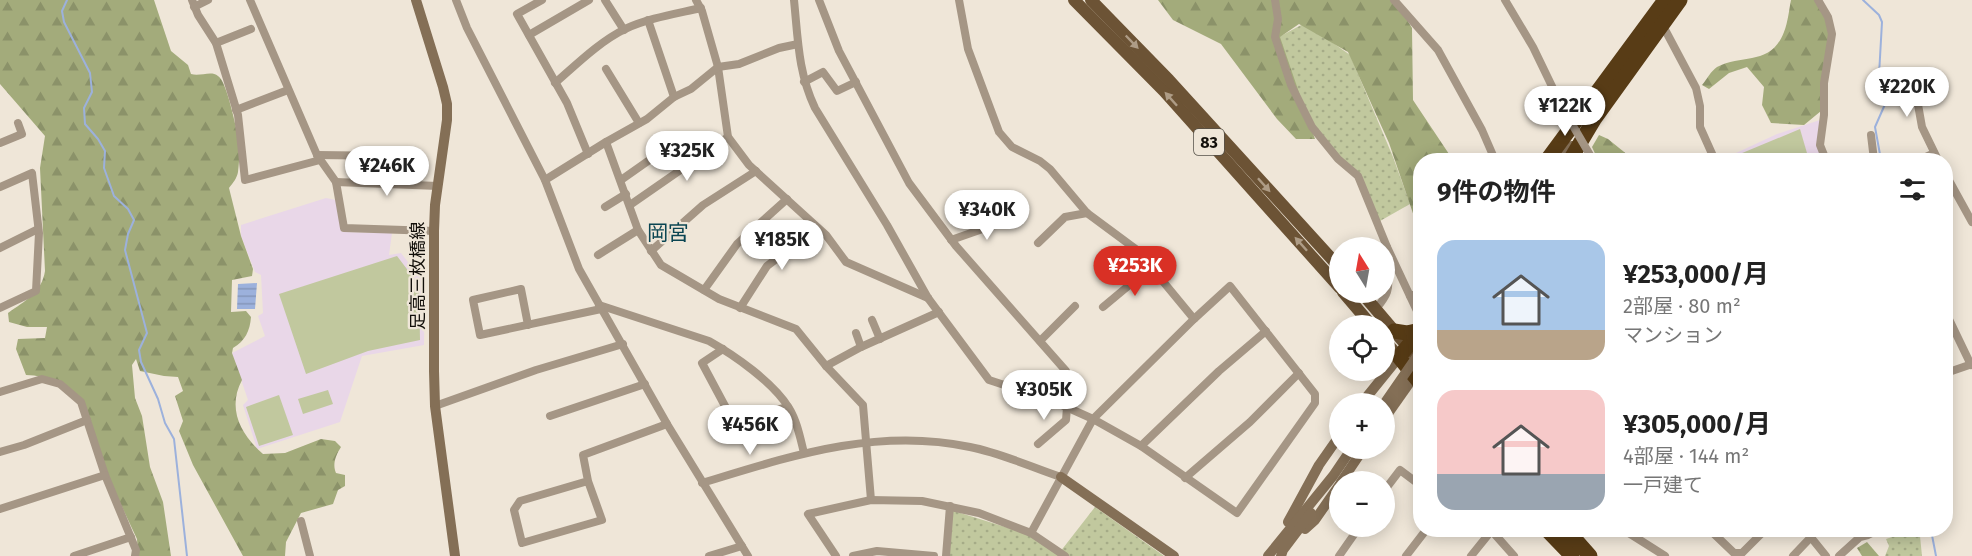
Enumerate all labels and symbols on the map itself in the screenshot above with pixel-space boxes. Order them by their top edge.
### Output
one-way arrow [1125,34,1139,48]
pin: ¥220K [1865,67,1949,118]
pin: ¥122K [1523,86,1607,137]
one-way arrow [1165,92,1178,107]
road number: 83 [1194,129,1224,155]
pin: ¥325K [645,131,729,182]
pin: ¥246K [345,146,429,197]
one-way arrow [1257,178,1271,193]
pin: ¥340K [945,190,1029,241]
district label: 岡宮 [647,220,689,246]
pin: ¥185K [740,220,824,271]
street label: 足高三枚橋線 [407,222,429,330]
one-way arrow [1294,237,1308,252]
north arrow [1329,237,1395,303]
pin: ¥253K [1093,246,1177,297]
pin: ¥305K [1002,370,1086,421]
pin: ¥456K [708,405,792,456]

